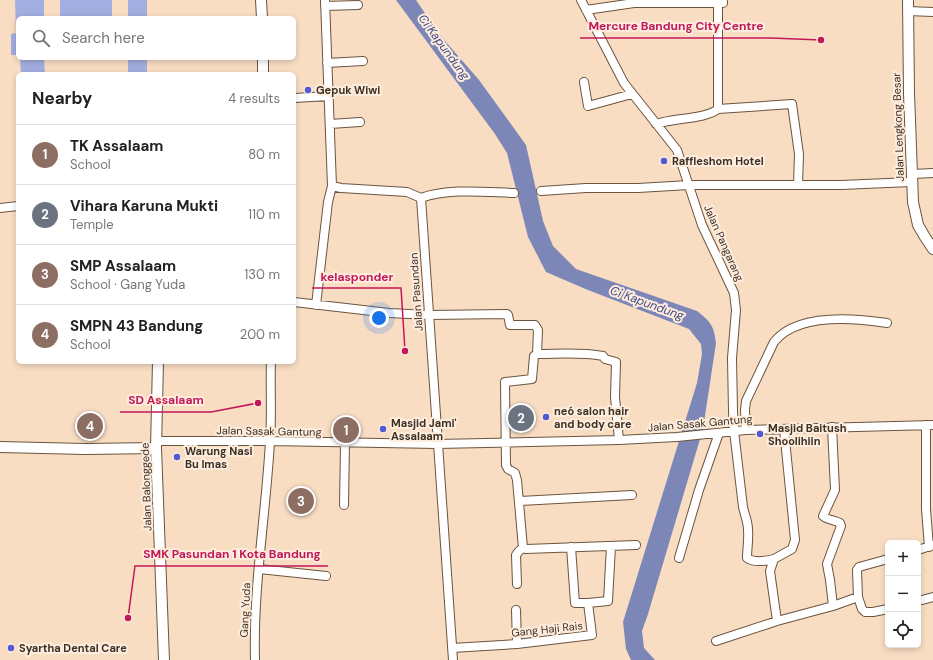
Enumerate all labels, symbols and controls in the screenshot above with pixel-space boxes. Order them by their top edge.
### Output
water label: Ci Kapundung [415,11,473,83]
callout: Mercure Bandung City Centre [580,14,771,38]
search box [16,16,296,60]
text: Mercure Bandung City Centre [588,18,764,34]
icon: search [30,27,52,49]
text: Search here [62,28,145,48]
street label: Jalan Lengkong Besar [889,72,907,182]
place label: Gepuk Wiwi [316,83,380,97]
marker: Gepuk Wiwi [303,85,313,95]
text: Nearby [32,87,92,109]
text: 4 results [228,90,280,107]
text: TK Assalaam [70,136,163,156]
text: 1 [43,146,47,163]
text: 80 m [248,146,280,163]
place label: Raffleshom Hotel [672,154,764,168]
text: School [70,156,111,173]
marker: Raffleshom Hotel [659,156,669,166]
text: Vihara Karuna Mukti [70,196,218,216]
street label: Jalan Pangarang [701,203,747,283]
text: 2 [41,206,49,223]
text: 110 m [248,206,280,223]
text: Temple [70,216,114,233]
street label: Jalan Pasundan [406,252,426,332]
text: SMP Assalaam [70,256,176,276]
callout: kelasponder [312,264,401,288]
text: 3 [41,266,49,283]
text: 130 m [244,266,280,283]
text: kelasponder [321,269,394,285]
text: School · Gang Yuda [70,276,185,293]
water label: Ci Kapundung [608,282,686,324]
your location [369,308,389,328]
text: SMPN 43 Bandung [70,316,203,336]
text: 4 [41,326,49,343]
text: 200 m [240,326,280,343]
text: School [70,336,111,353]
callout: SD Assalaam [120,388,211,412]
text: SD Assalaam [128,392,204,408]
pin: 2 [508,403,534,433]
place label: neó salon hair and body care [554,404,632,431]
pin: 4 [77,411,103,441]
street label: Jalan Sasak Gantung [647,411,753,435]
marker: neó salon hair and body care [541,412,551,422]
pin: 1 [333,415,359,445]
place label: Masjid Jami' Assalaam [391,416,457,443]
place label: Masjid Baitush Shoolihiin [768,421,847,448]
street label: Jalan Sasak Gantung [216,423,322,439]
marker: Masjid Jami' Assalaam [378,424,388,434]
marker: Masjid Baitush Shoolihiin [755,429,765,439]
street label: Jalan Balonggede [137,443,155,531]
place label: Warung Nasi Bu Imas [185,444,253,471]
marker: Warung Nasi Bu Imas [172,452,182,462]
pin: 3 [288,486,314,516]
map controls [885,540,921,648]
button: + [885,540,921,576]
callout: SMK Pasundan 1 Kota Bandung [135,542,328,566]
text: SMK Pasundan 1 Kota Bandung [143,546,321,562]
button: − [885,576,921,612]
street label: Gang Yuda [237,582,253,638]
button: locate [885,612,921,648]
street label: Gang Haji Rais [510,618,584,640]
place label: Syartha Dental Care [19,641,127,655]
marker: Syartha Dental Care [6,643,16,653]

